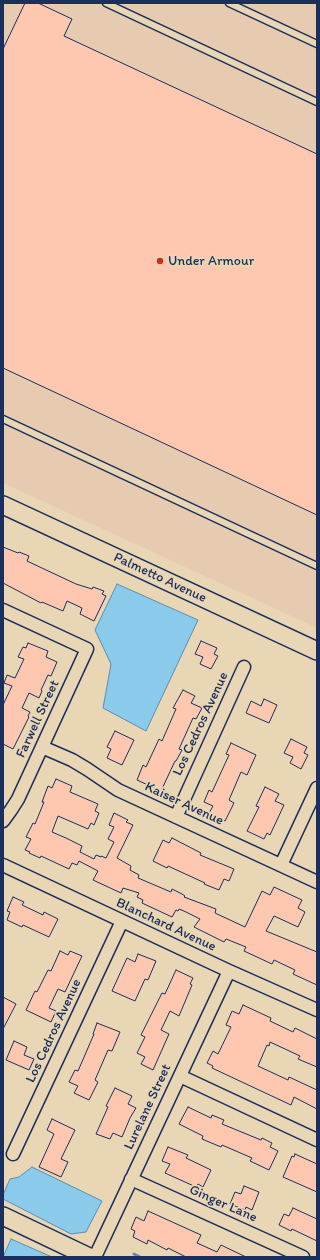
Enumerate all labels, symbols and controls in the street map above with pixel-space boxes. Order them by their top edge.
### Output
place label: Under Armour [168,253,254,269]
marker: Under Armour [155,256,165,266]
street label: Palmetto Avenue [111,549,209,607]
street label: Los Cedros Avenue [170,669,232,779]
street label: Farwell Street [13,677,63,761]
street label: Kaiser Avenue [142,778,226,830]
street label: Blanchard Avenue [113,894,219,956]
street label: Los Cedros Avenue [23,976,85,1086]
street label: Lurelane Street [121,1061,175,1153]
street label: Ginger Lane [186,1182,260,1226]

